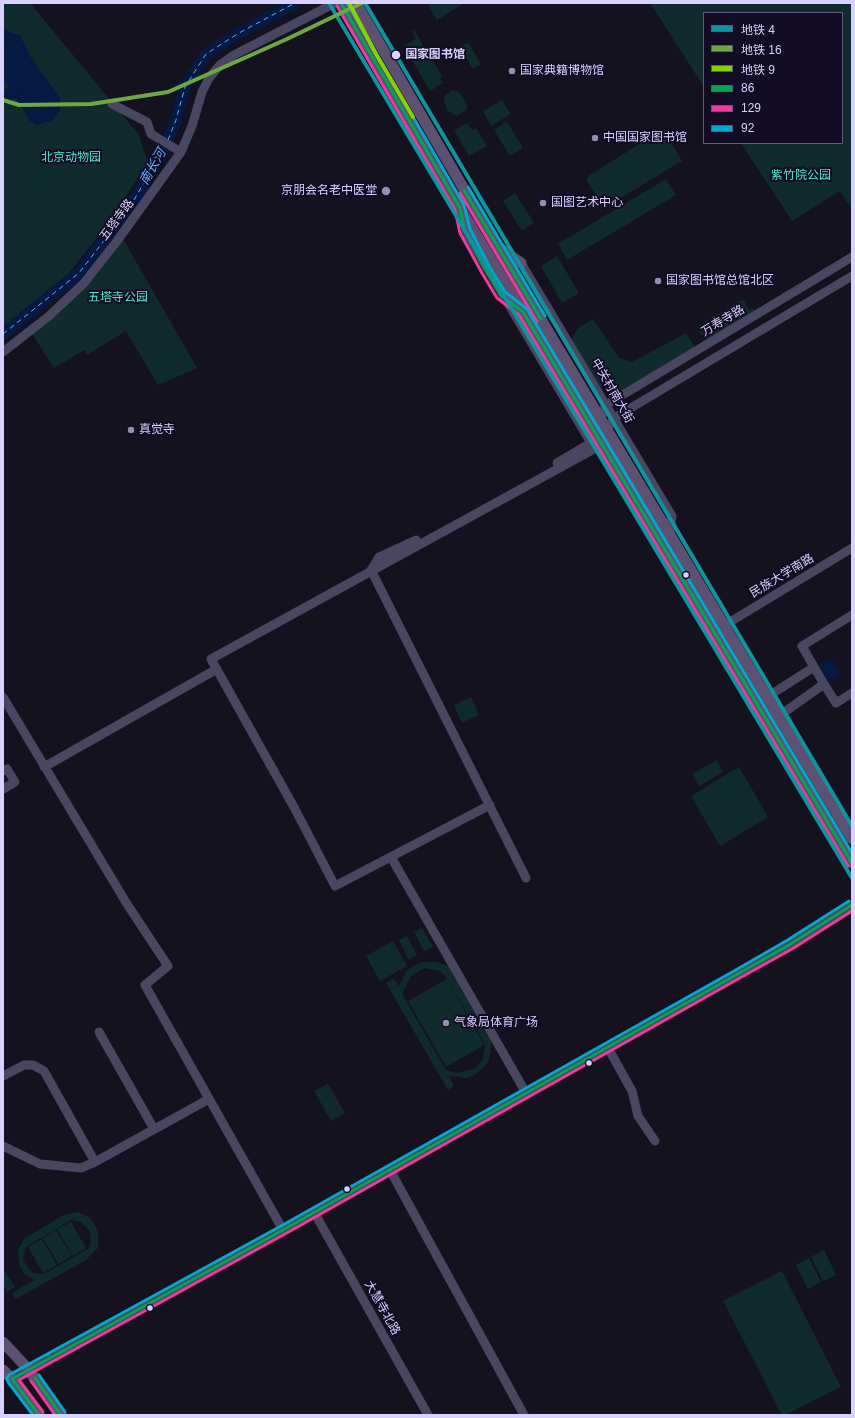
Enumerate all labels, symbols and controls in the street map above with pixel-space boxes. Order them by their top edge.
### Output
legend [703,12,843,144]
text: 地铁 4 [741,23,775,37]
text: 地铁 16 [741,43,782,57]
place label: 国家图书馆 [405,48,465,62]
marker: 国家图书馆 [390,49,402,61]
text: 地铁 9 [741,63,775,77]
place label: 国家典籍博物馆 [520,64,604,78]
marker: 国家典籍博物馆 [507,66,517,76]
text: 86 [741,81,754,95]
text: 129 [741,101,761,115]
text: 92 [741,121,754,135]
place label: 中国国家图书馆 [603,131,687,145]
marker: 中国国家图书馆 [590,133,600,143]
water label: 南长河 [136,146,170,188]
park label: 北京动物园 [41,151,101,165]
park label: 紫竹院公园 [771,169,831,183]
place label: 京朋会名老中医堂 [281,184,377,198]
marker: 京朋会名老中医堂 [380,185,392,197]
street label: 五塔寺路 [97,196,137,244]
place label: 国图艺术中心 [551,196,623,210]
marker: 国图艺术中心 [538,198,548,208]
place label: 国家图书馆总馆北区 [666,274,774,288]
marker: 国家图书馆总馆北区 [653,276,663,286]
park label: 五塔寺公园 [88,291,148,305]
street label: 万寿寺路 [699,302,747,340]
street label: 中关村南大街 [588,356,636,426]
place label: 真觉寺 [139,423,175,437]
marker: 真觉寺 [126,425,136,435]
street label: 民族大学南路 [747,551,817,601]
unlabelled marker [681,570,691,580]
place label: 气象局体育广场 [454,1016,538,1030]
marker: 气象局体育广场 [441,1018,451,1028]
unlabelled marker [584,1058,594,1068]
unlabelled marker [342,1184,352,1194]
street label: 大慧寺北路 [361,1278,403,1338]
unlabelled marker [145,1303,155,1313]

